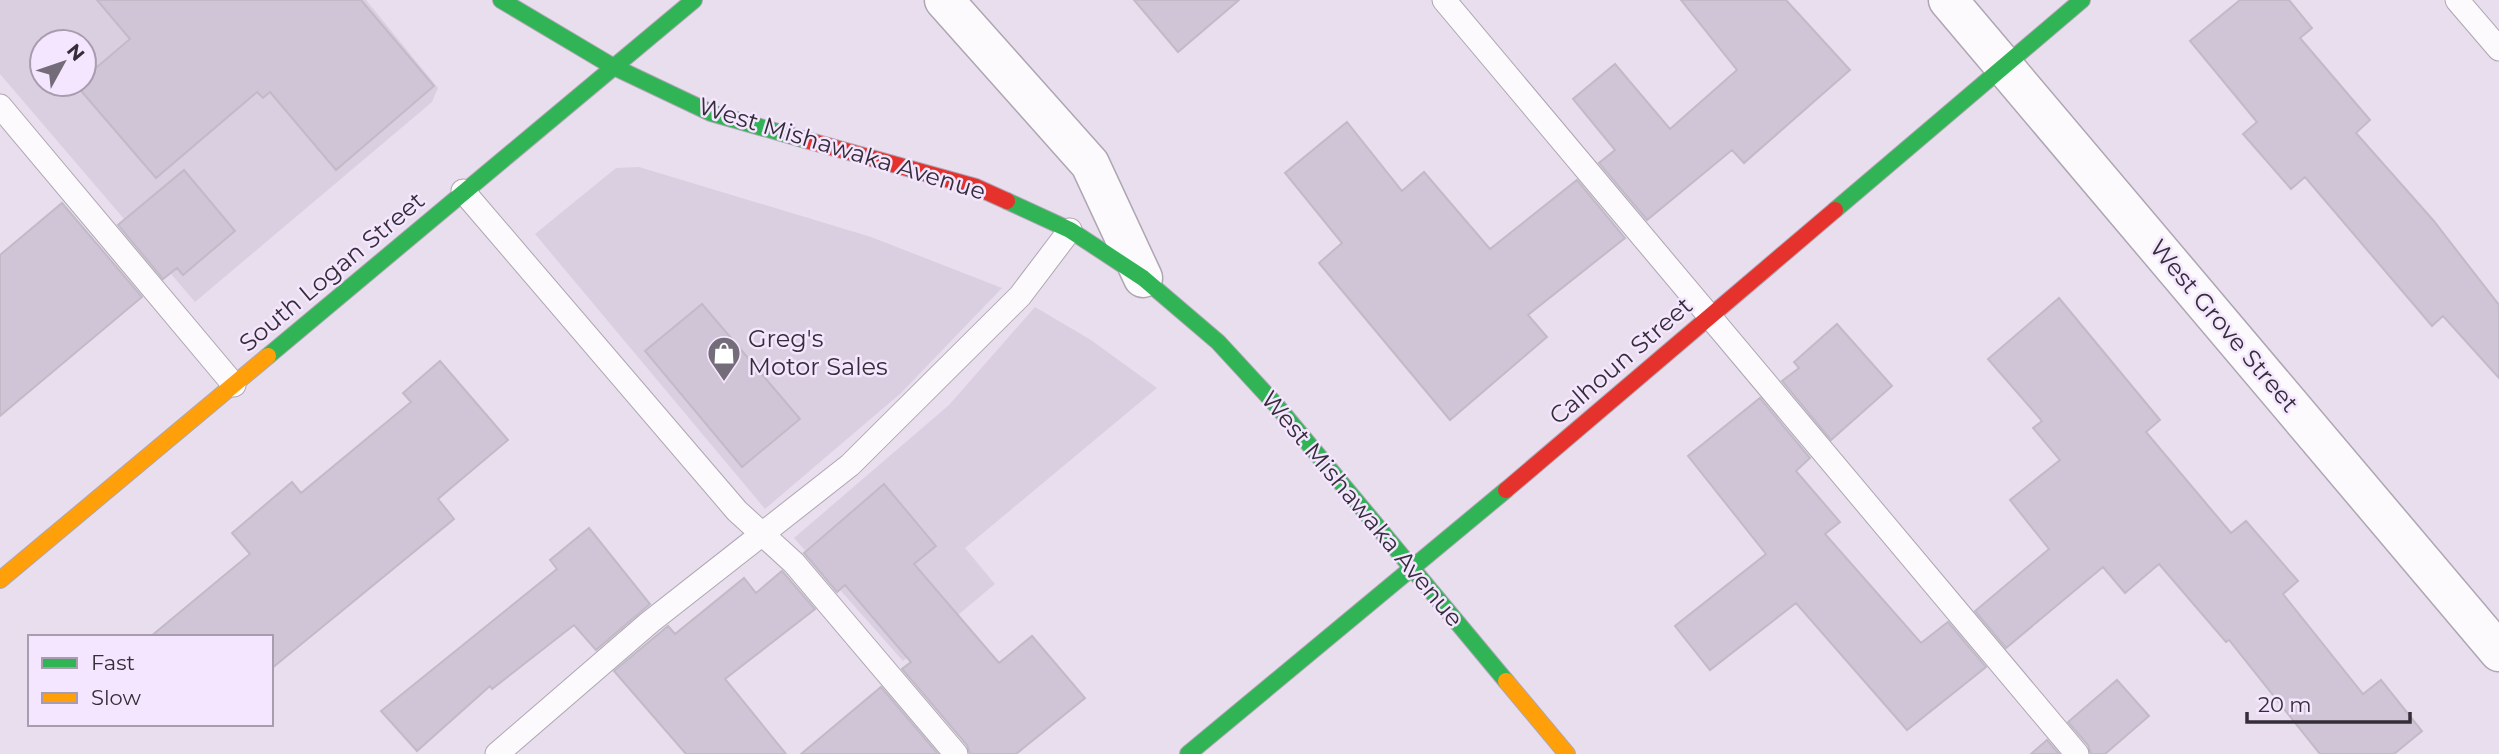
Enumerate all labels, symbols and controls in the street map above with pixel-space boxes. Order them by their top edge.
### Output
north arrow [28,28,98,98]
text: N [62,39,89,66]
street label: West Mishawaka Avenue [695,91,989,206]
street label: South Logan Street [233,186,430,358]
street label: West Grove Street [2144,234,2305,418]
street label: Calhoun Street [1543,290,1698,431]
place label: Greg's Motor Sales [748,324,888,381]
shop icon: Greg's Motor Sales [705,334,743,383]
street label: West Mishawaka Avenue [1255,385,1470,632]
legend [28,635,273,726]
text: Fast [91,650,135,675]
scale bar [2247,680,2410,724]
text: Slow [91,685,141,710]
text: 20 m [2258,692,2312,717]

